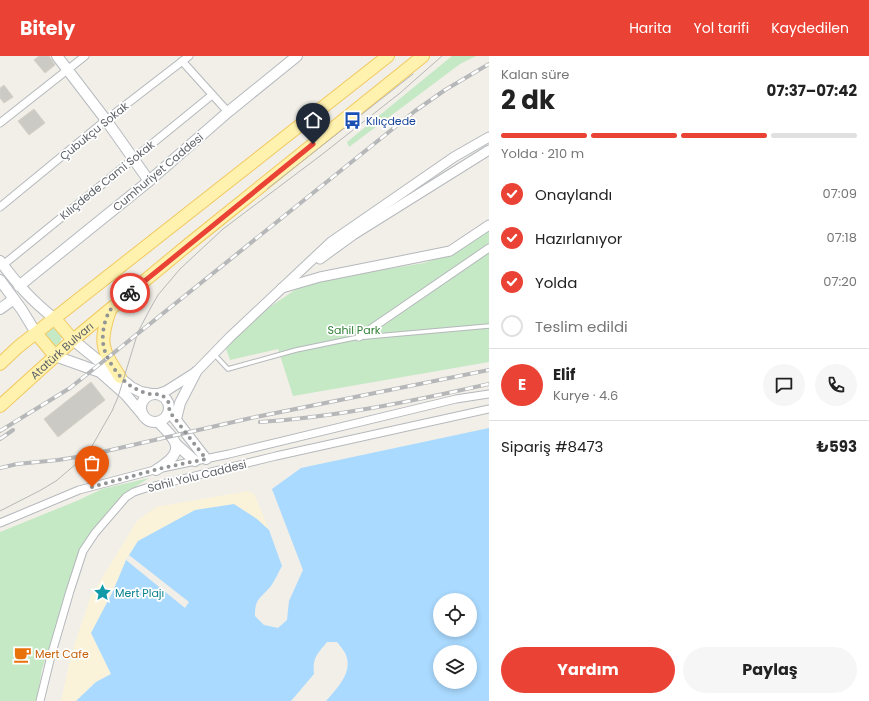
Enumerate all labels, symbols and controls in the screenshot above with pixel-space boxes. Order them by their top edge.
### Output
text: Bitely [20,15,75,42]
text: Harita [629,18,672,38]
text: Yol tarifi [694,18,749,38]
text: Kaydedilen [771,18,849,38]
text: Kalan süre [501,65,569,84]
text: 07:37–07:42 [767,80,857,101]
text: 2 dk [501,82,555,118]
street label: Çubukçu Sokak [56,98,132,164]
pin [296,103,330,144]
icon: home [302,109,324,131]
bus stop icon: Kılıçdede [343,111,363,131]
place label: Kılıçdede [366,113,416,129]
street label: Cumhuriyet Caddesi [109,129,207,215]
street label: Kılıçdede Cami Sokak [56,136,158,223]
text: Yolda · 210 m [501,144,584,163]
icon: check [501,183,523,205]
text: Onaylandı [535,184,612,205]
text: 07:09 [823,184,857,203]
icon: check [501,227,523,249]
text: Hazırlanıyor [535,228,622,249]
text: 07:18 [827,228,857,247]
icon: check [501,271,523,293]
text: Yolda [535,272,577,293]
text: 07:20 [823,272,857,291]
courier [110,273,150,313]
icon: bike [119,282,141,304]
text: Teslim edildi [535,316,628,337]
street label: Atatürk Bulvarı [27,318,97,383]
park label: Sahil Park [328,322,381,338]
text: Elif [553,364,575,385]
button: chat [763,364,805,406]
button: phone [815,364,857,406]
text: E [518,374,526,395]
text: Kurye · 4.6 [553,386,618,405]
text: Sipariş #8473 [501,436,603,457]
text: ₺593 [816,436,857,457]
pin [75,446,109,487]
icon: bag [81,452,103,474]
street label: Sahil Yolu Caddesi [146,456,248,496]
place icon: Mert Plajı [92,583,112,603]
place label: Mert Plajı [115,585,164,601]
map controls [433,593,477,689]
button: locate [433,593,477,637]
cafe icon: Mert Cafe [12,644,32,664]
button: layers [433,645,477,689]
place label: Mert Cafe [35,646,89,662]
button: Yardım [501,647,675,693]
button: Paylaş [683,647,857,693]

